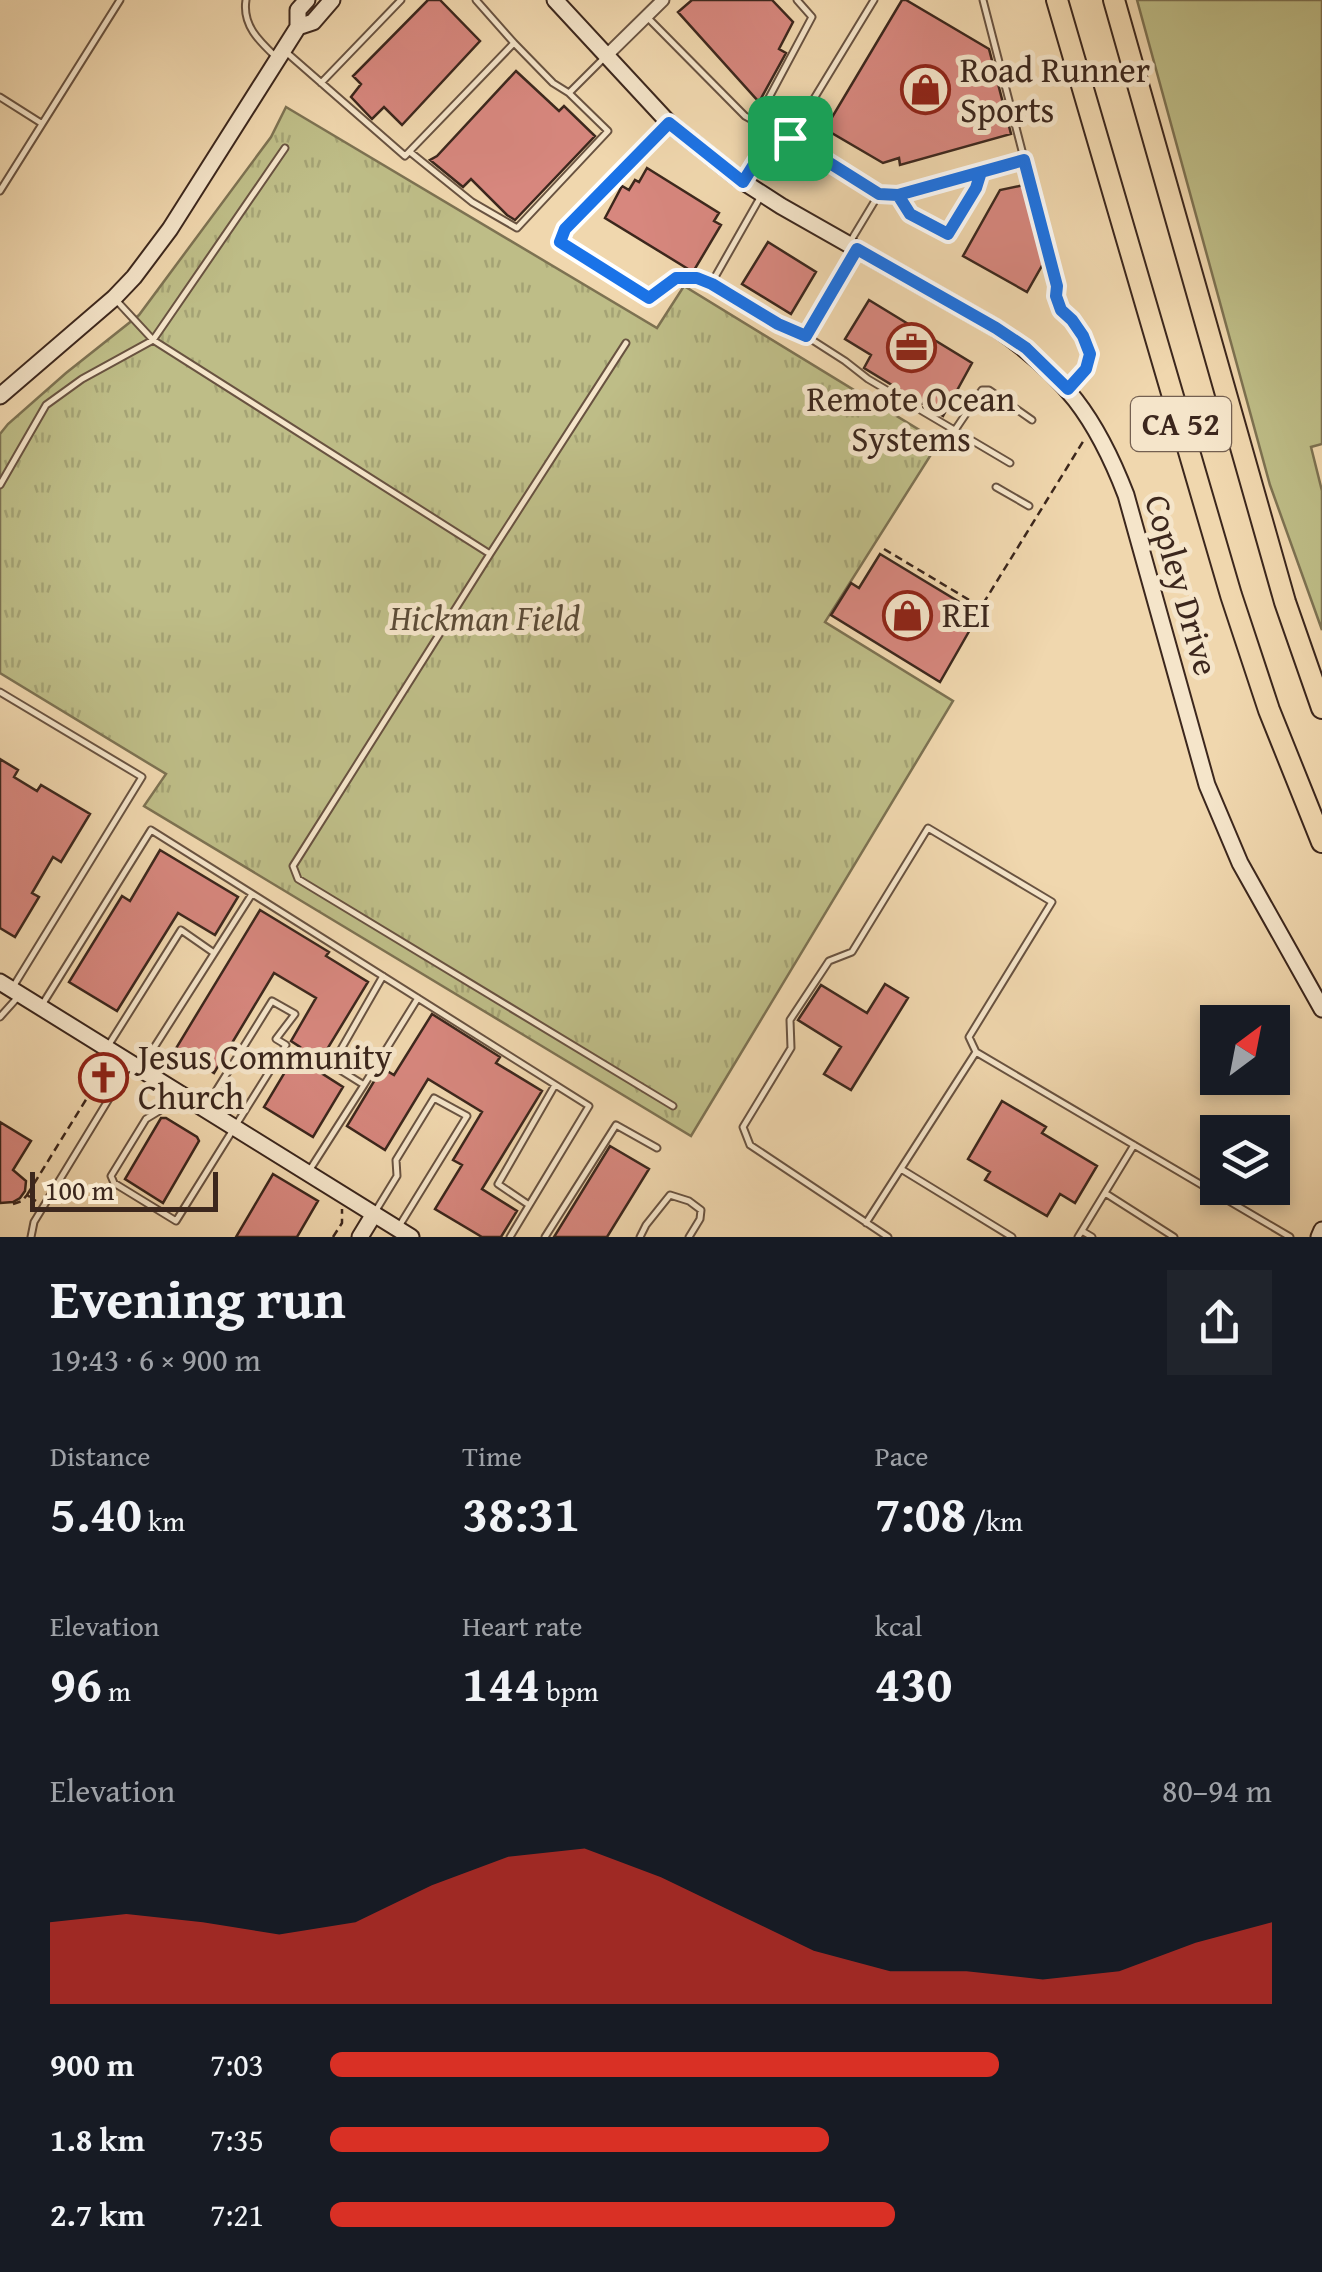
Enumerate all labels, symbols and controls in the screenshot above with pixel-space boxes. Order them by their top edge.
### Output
place label: Road Runner Sports [960,44,1150,135]
shop icon: Road Runner Sports [899,64,951,116]
pin [748,96,833,181]
icon: arrive [763,111,818,166]
office icon: Remote Ocean Systems [885,321,937,373]
place label: Remote Ocean Systems [807,373,1016,464]
road number: CA 52 [1131,397,1231,451]
street label: Copley Drive [1132,489,1233,681]
shop icon: REI [881,589,933,641]
place label: REI [942,589,991,640]
park label: Hickman Field [389,592,580,643]
north arrow [1200,1005,1290,1095]
map controls [1200,1005,1290,1205]
place label: Jesus Community Church [134,1031,393,1122]
church icon: Jesus Community Church [77,1051,129,1103]
button: layers [1200,1115,1290,1205]
scale bar [30,1167,218,1212]
text: 100 m [45,1169,114,1210]
text: Evening run [50,1258,346,1338]
button: share [1167,1270,1272,1375]
text: 19:43 · 6 × 900 m [50,1336,261,1383]
text: Distance [50,1435,150,1476]
text: Time [462,1435,522,1476]
text: Pace [875,1435,929,1476]
text: 5.40 [50,1476,142,1549]
text: 38:31 [462,1476,580,1549]
text: 7:08 [875,1476,967,1549]
text: km [142,1500,185,1541]
text: /km [967,1500,1023,1541]
text: Elevation [50,1605,160,1646]
text: Heart rate [462,1605,582,1646]
text: kcal [875,1605,922,1646]
text: 96 [50,1646,102,1719]
text: 144 [462,1646,540,1719]
text: 430 [875,1646,952,1719]
text: m [102,1670,131,1711]
text: bpm [540,1670,599,1711]
text: Elevation [50,1767,175,1814]
text: 80–94 m [1162,1767,1272,1814]
text: 900 m [50,2041,134,2088]
text: 7:03 [210,2041,264,2088]
text: 1.8 km [50,2116,145,2163]
text: 7:35 [210,2116,264,2163]
text: 2.7 km [50,2191,145,2238]
text: 7:21 [210,2191,264,2238]

